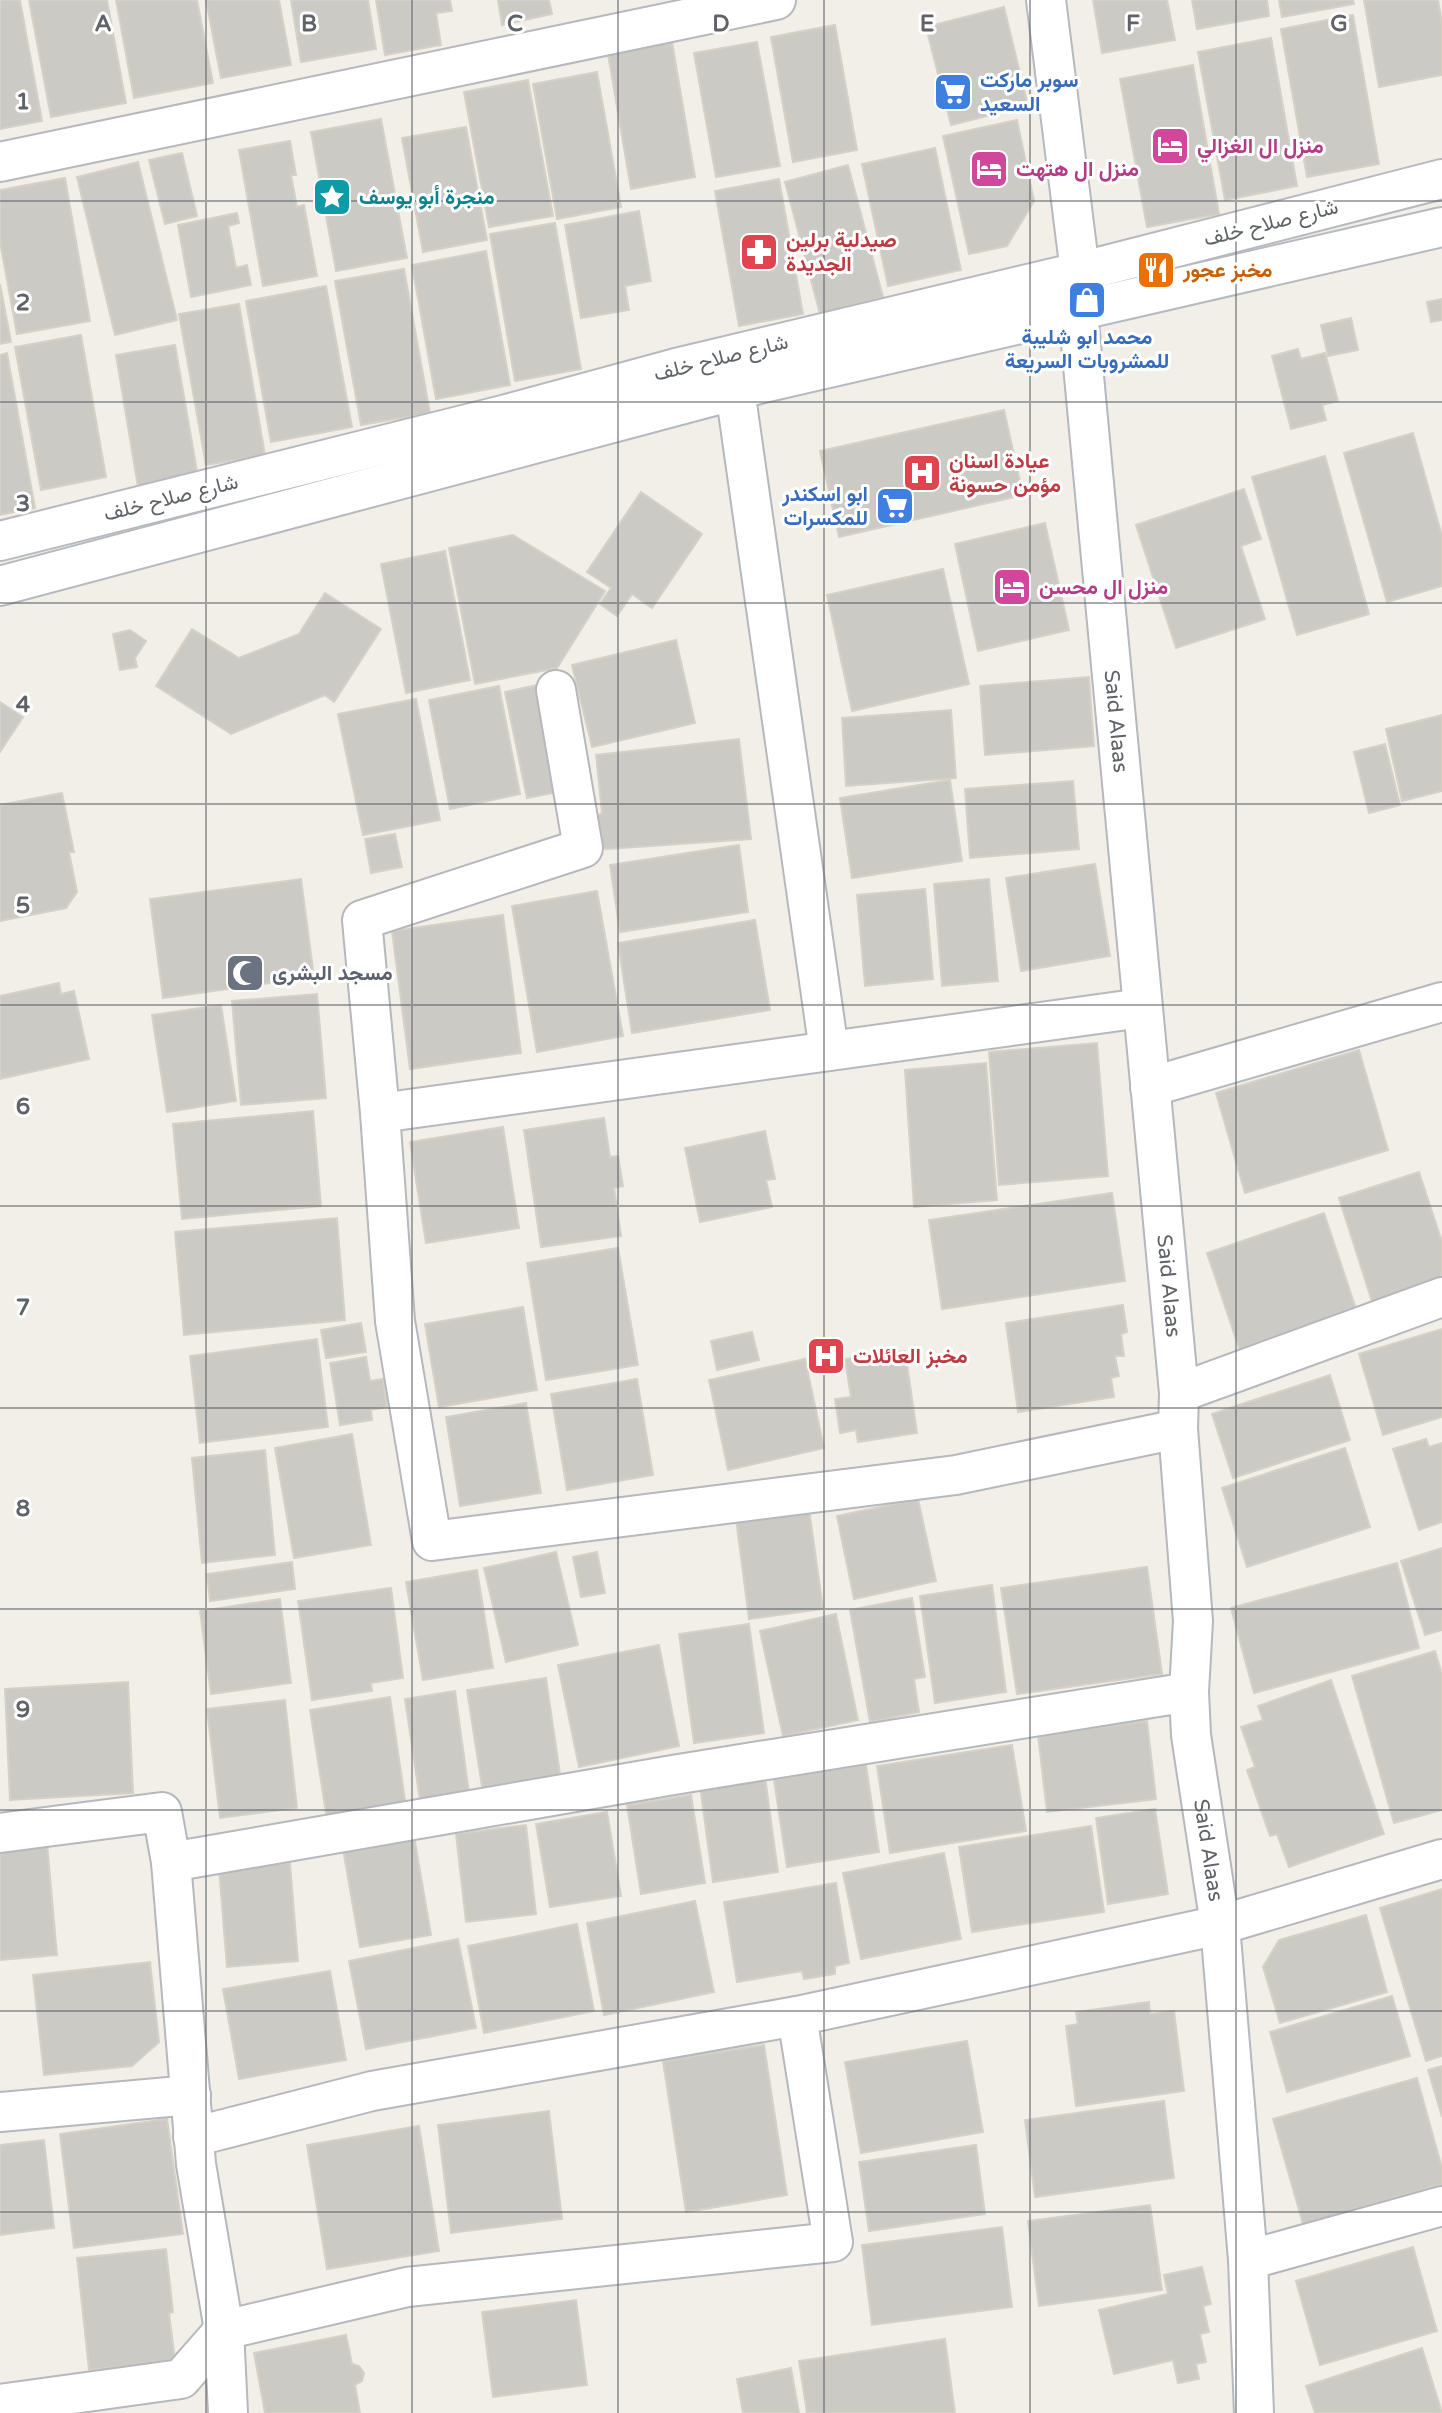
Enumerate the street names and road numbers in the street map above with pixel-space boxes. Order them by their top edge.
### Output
street label: شارع صلاح خلف [1201,194,1341,253]
street label: شارع صلاح خلف [651,329,791,388]
street label: شارع صلاح خلف [101,469,241,528]
street label: Said Alaas [1099,669,1133,774]
street label: Said Alaas [1152,1233,1186,1338]
street label: Said Alaas [1188,1797,1229,1903]

